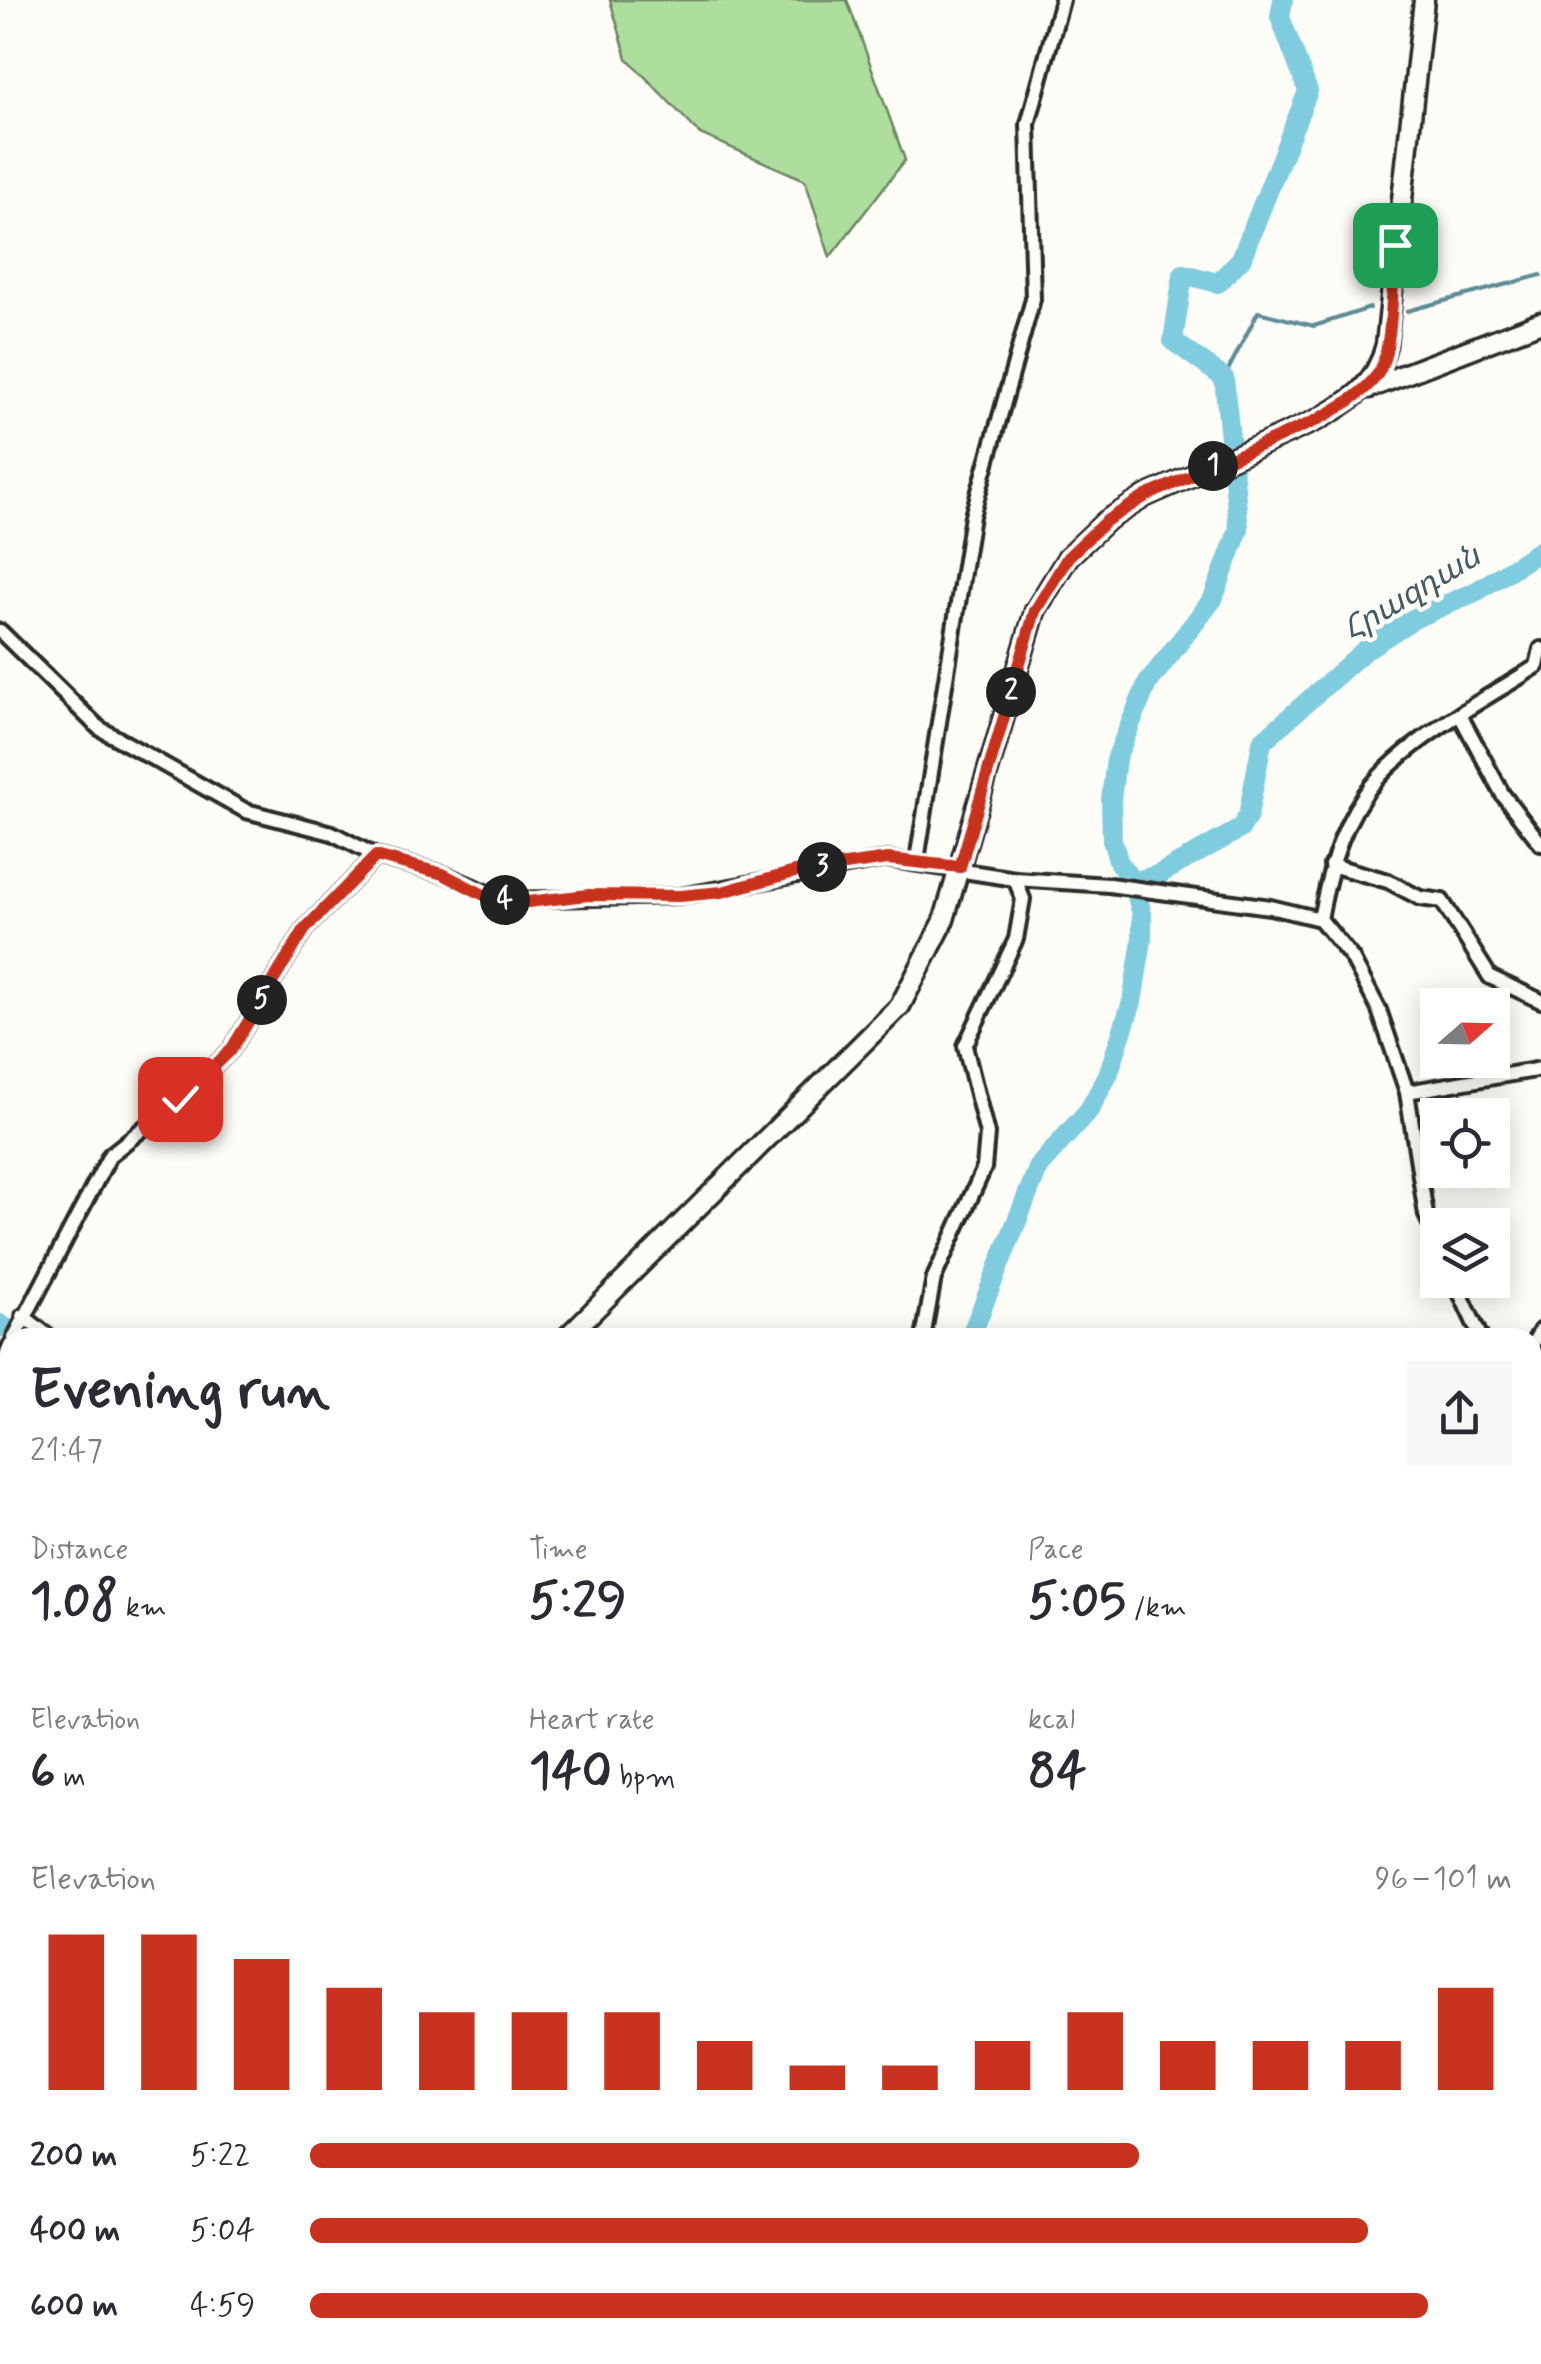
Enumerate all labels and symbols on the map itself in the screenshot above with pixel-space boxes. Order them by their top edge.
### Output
pin [1353,203,1438,288]
pin: 1 [1188,441,1238,491]
water label: Հրազդան [1336,535,1490,651]
pin: 2 [986,667,1036,717]
pin: 3 [797,842,847,892]
pin: 4 [480,875,530,925]
pin: 5 [237,975,287,1025]
north arrow [1420,988,1510,1078]
pin [138,1057,223,1142]

